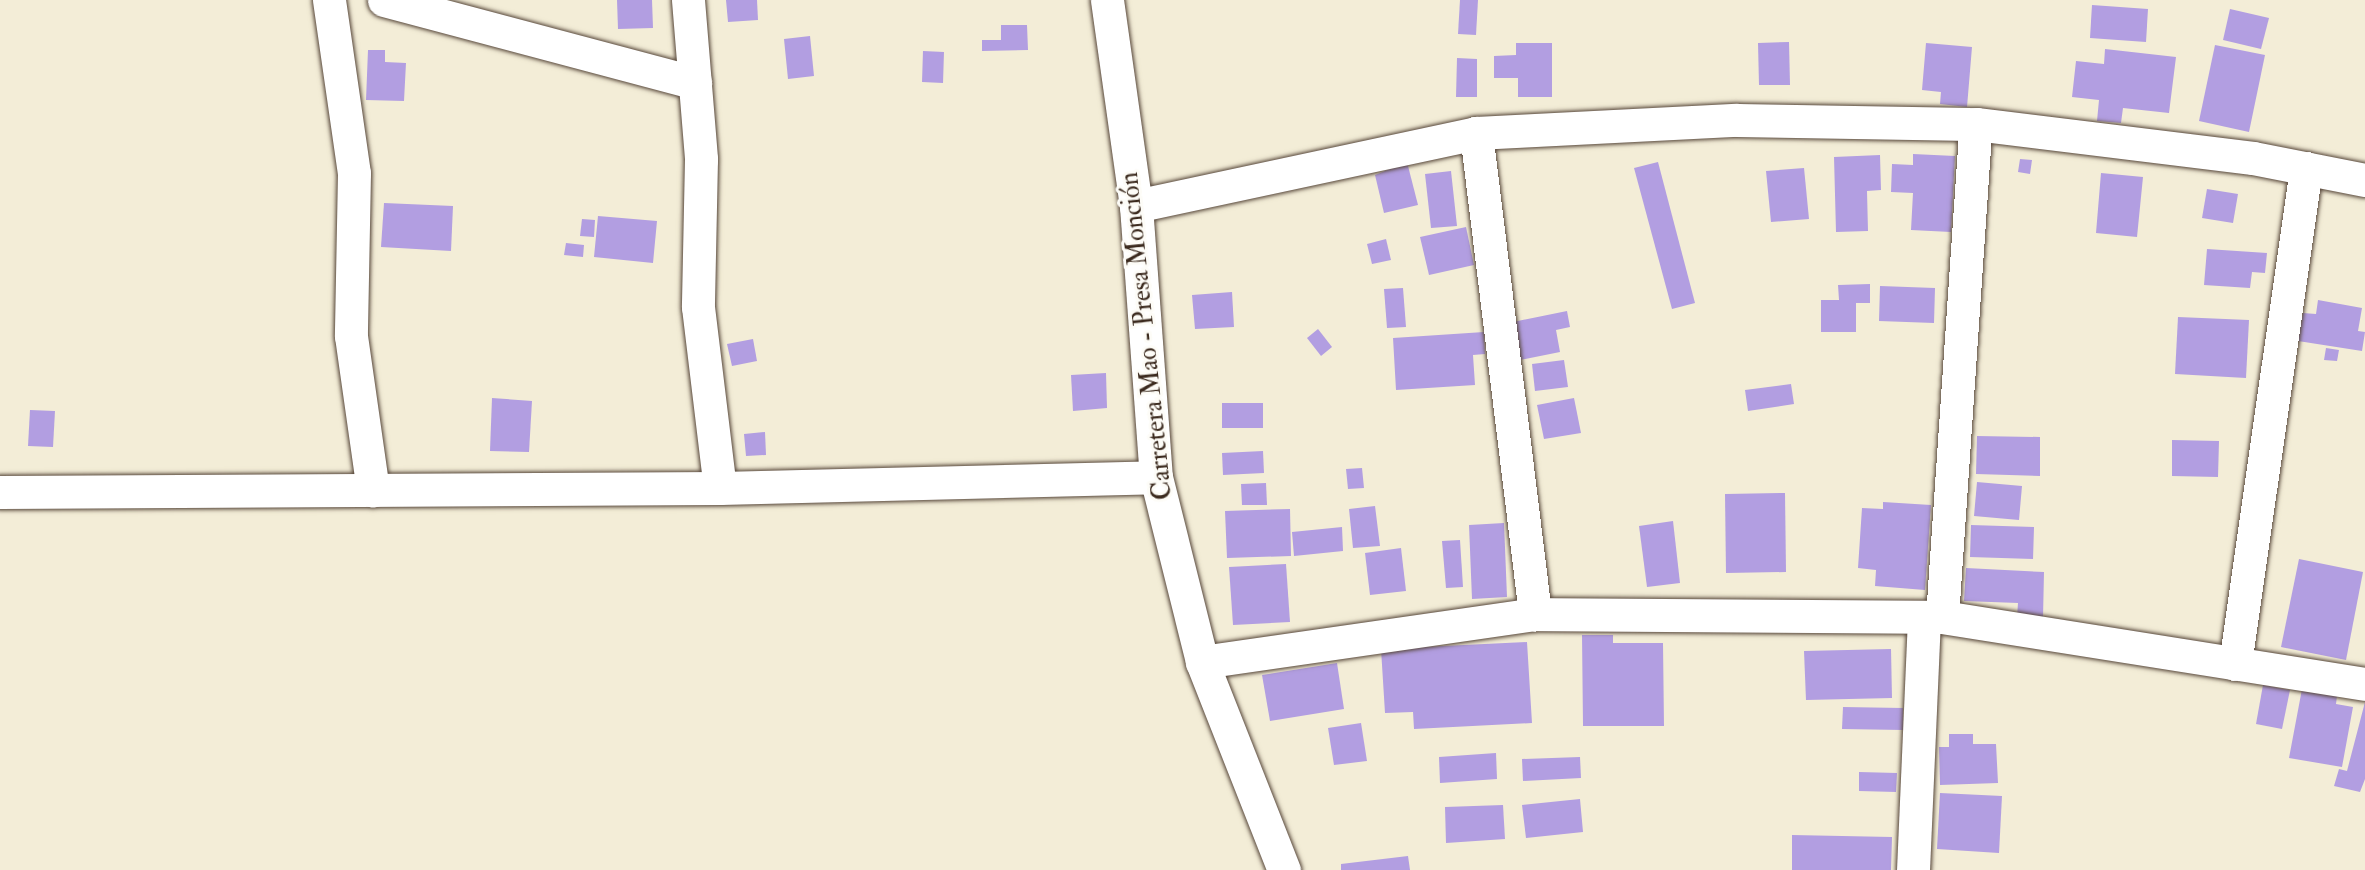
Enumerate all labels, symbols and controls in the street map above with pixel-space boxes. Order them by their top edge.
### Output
street label: Carretera Mao - Presa Monción [1114,171,1180,501]

